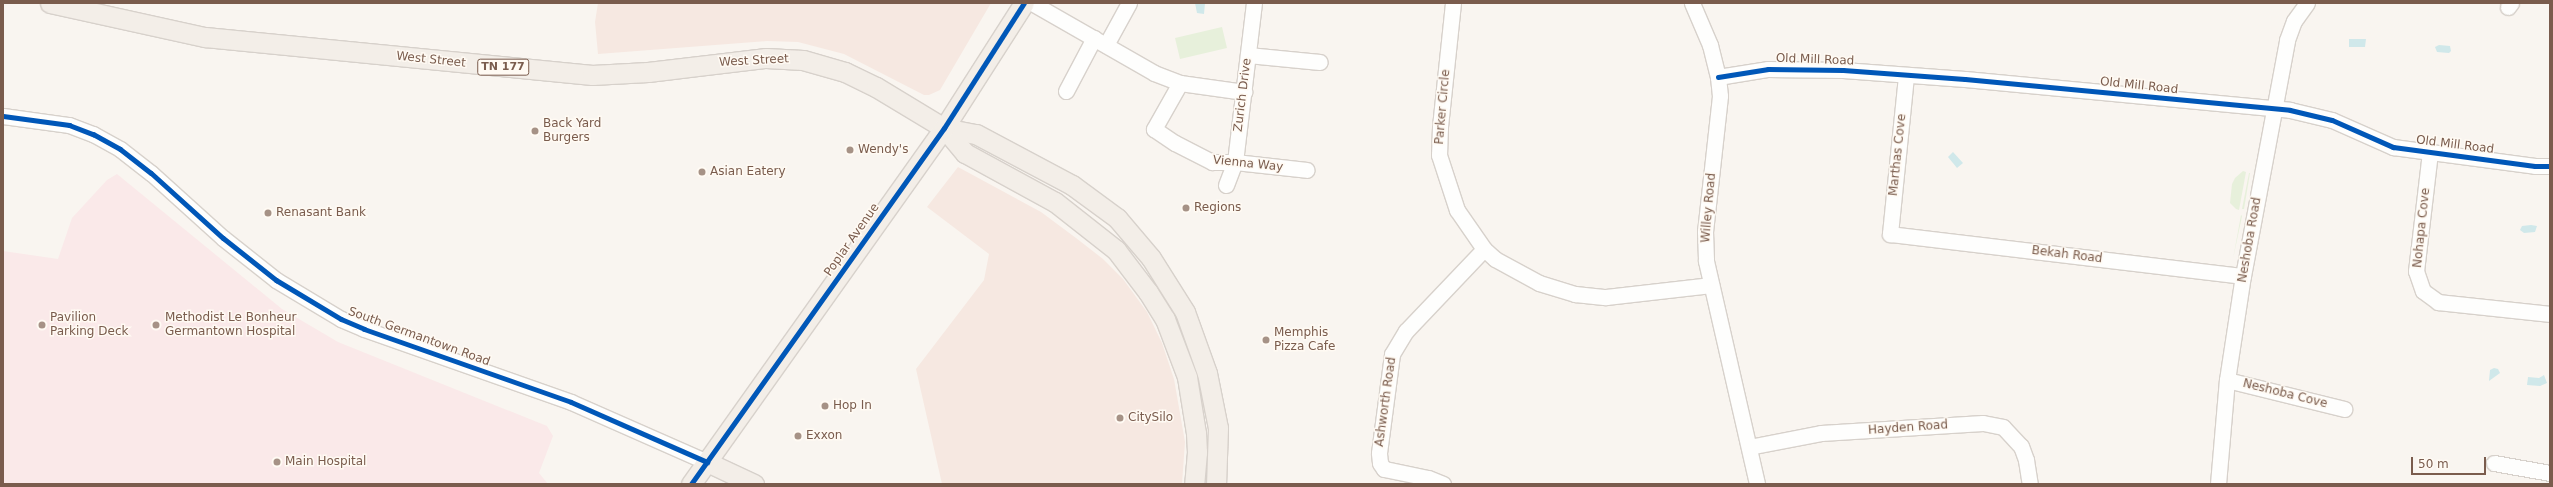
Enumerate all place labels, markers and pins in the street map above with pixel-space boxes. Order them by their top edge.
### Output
place label: Back Yard Burgers [543,117,601,145]
marker: Back Yard Burgers [530,126,540,136]
place label: Wendy's [858,143,908,157]
marker: Wendy's [845,145,855,155]
place label: Asian Eatery [710,165,786,179]
marker: Asian Eatery [697,167,707,177]
place label: Regions [1194,201,1241,215]
marker: Regions [1181,203,1191,213]
place label: Renasant Bank [276,206,366,220]
marker: Renasant Bank [263,208,273,218]
place label: Pavilion Parking Deck [50,311,128,339]
place label: Methodist Le Bonheur Germantown Hospital [165,311,296,339]
marker: Methodist Le Bonheur Germantown Hospital [150,319,162,331]
marker: Pavilion Parking Deck [37,320,47,330]
place label: Memphis Pizza Cafe [1274,326,1335,354]
marker: Memphis Pizza Cafe [1261,335,1271,345]
place label: Hop In [833,399,872,413]
marker: Hop In [820,401,830,411]
place label: CitySilo [1128,411,1173,425]
marker: CitySilo [1115,413,1125,423]
place label: Exxon [806,429,842,443]
marker: Exxon [793,431,803,441]
place label: Main Hospital [285,455,366,469]
marker: Main Hospital [272,457,282,467]

